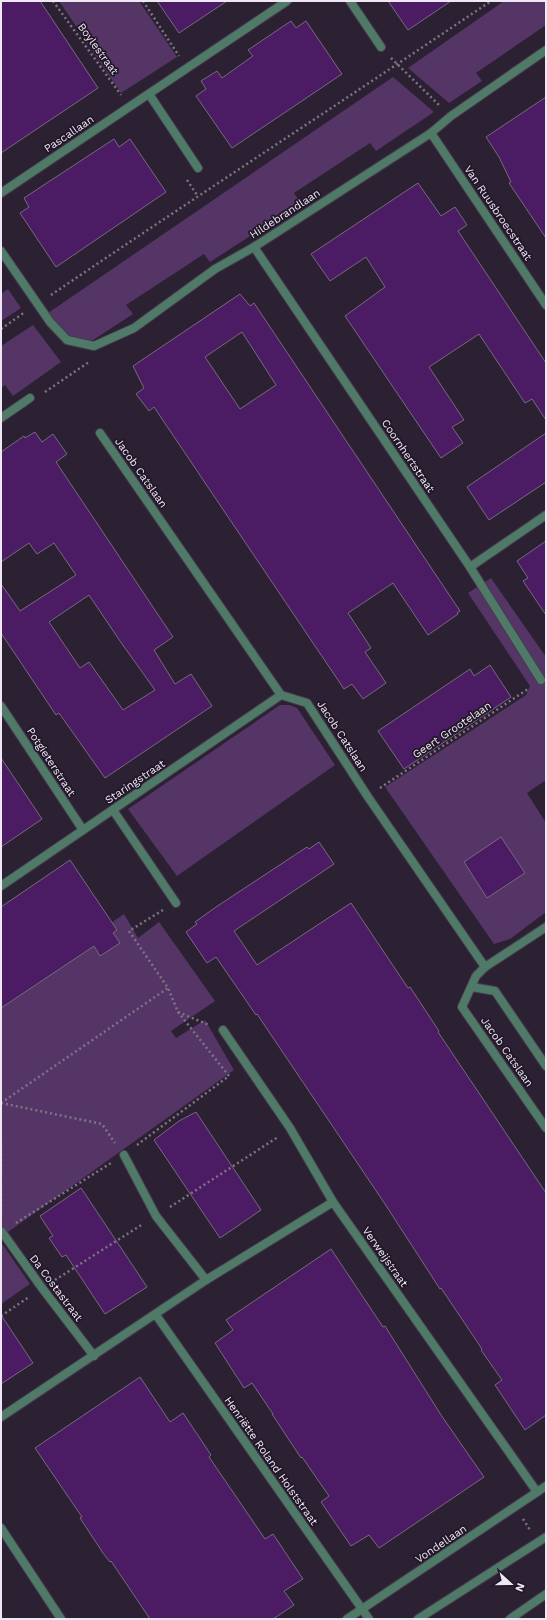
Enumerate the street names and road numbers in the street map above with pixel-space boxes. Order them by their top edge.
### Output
street label: Boylestraat [75,21,121,78]
street label: Pascallaan [42,113,96,155]
street label: Van Ruusbroecstraat [461,163,535,263]
street label: Hildebrandlaan [247,186,323,242]
street label: Coornhertstraat [379,417,438,495]
street label: Jacob Catslaan [112,436,170,510]
street label: Jacob Catslaan [314,698,370,774]
street label: Geert Grootelaan [410,699,494,761]
street label: Potgieterstraat [24,725,78,799]
street label: Staringstraat [103,757,168,807]
street label: Jacob Catslaan [478,1015,536,1089]
street label: Verweijstraat [360,1224,411,1290]
street label: Da Costastraat [27,1252,86,1324]
street label: Henriëtte Roland Holststraat [221,1394,321,1528]
street label: Vondellaan [413,1522,469,1566]

